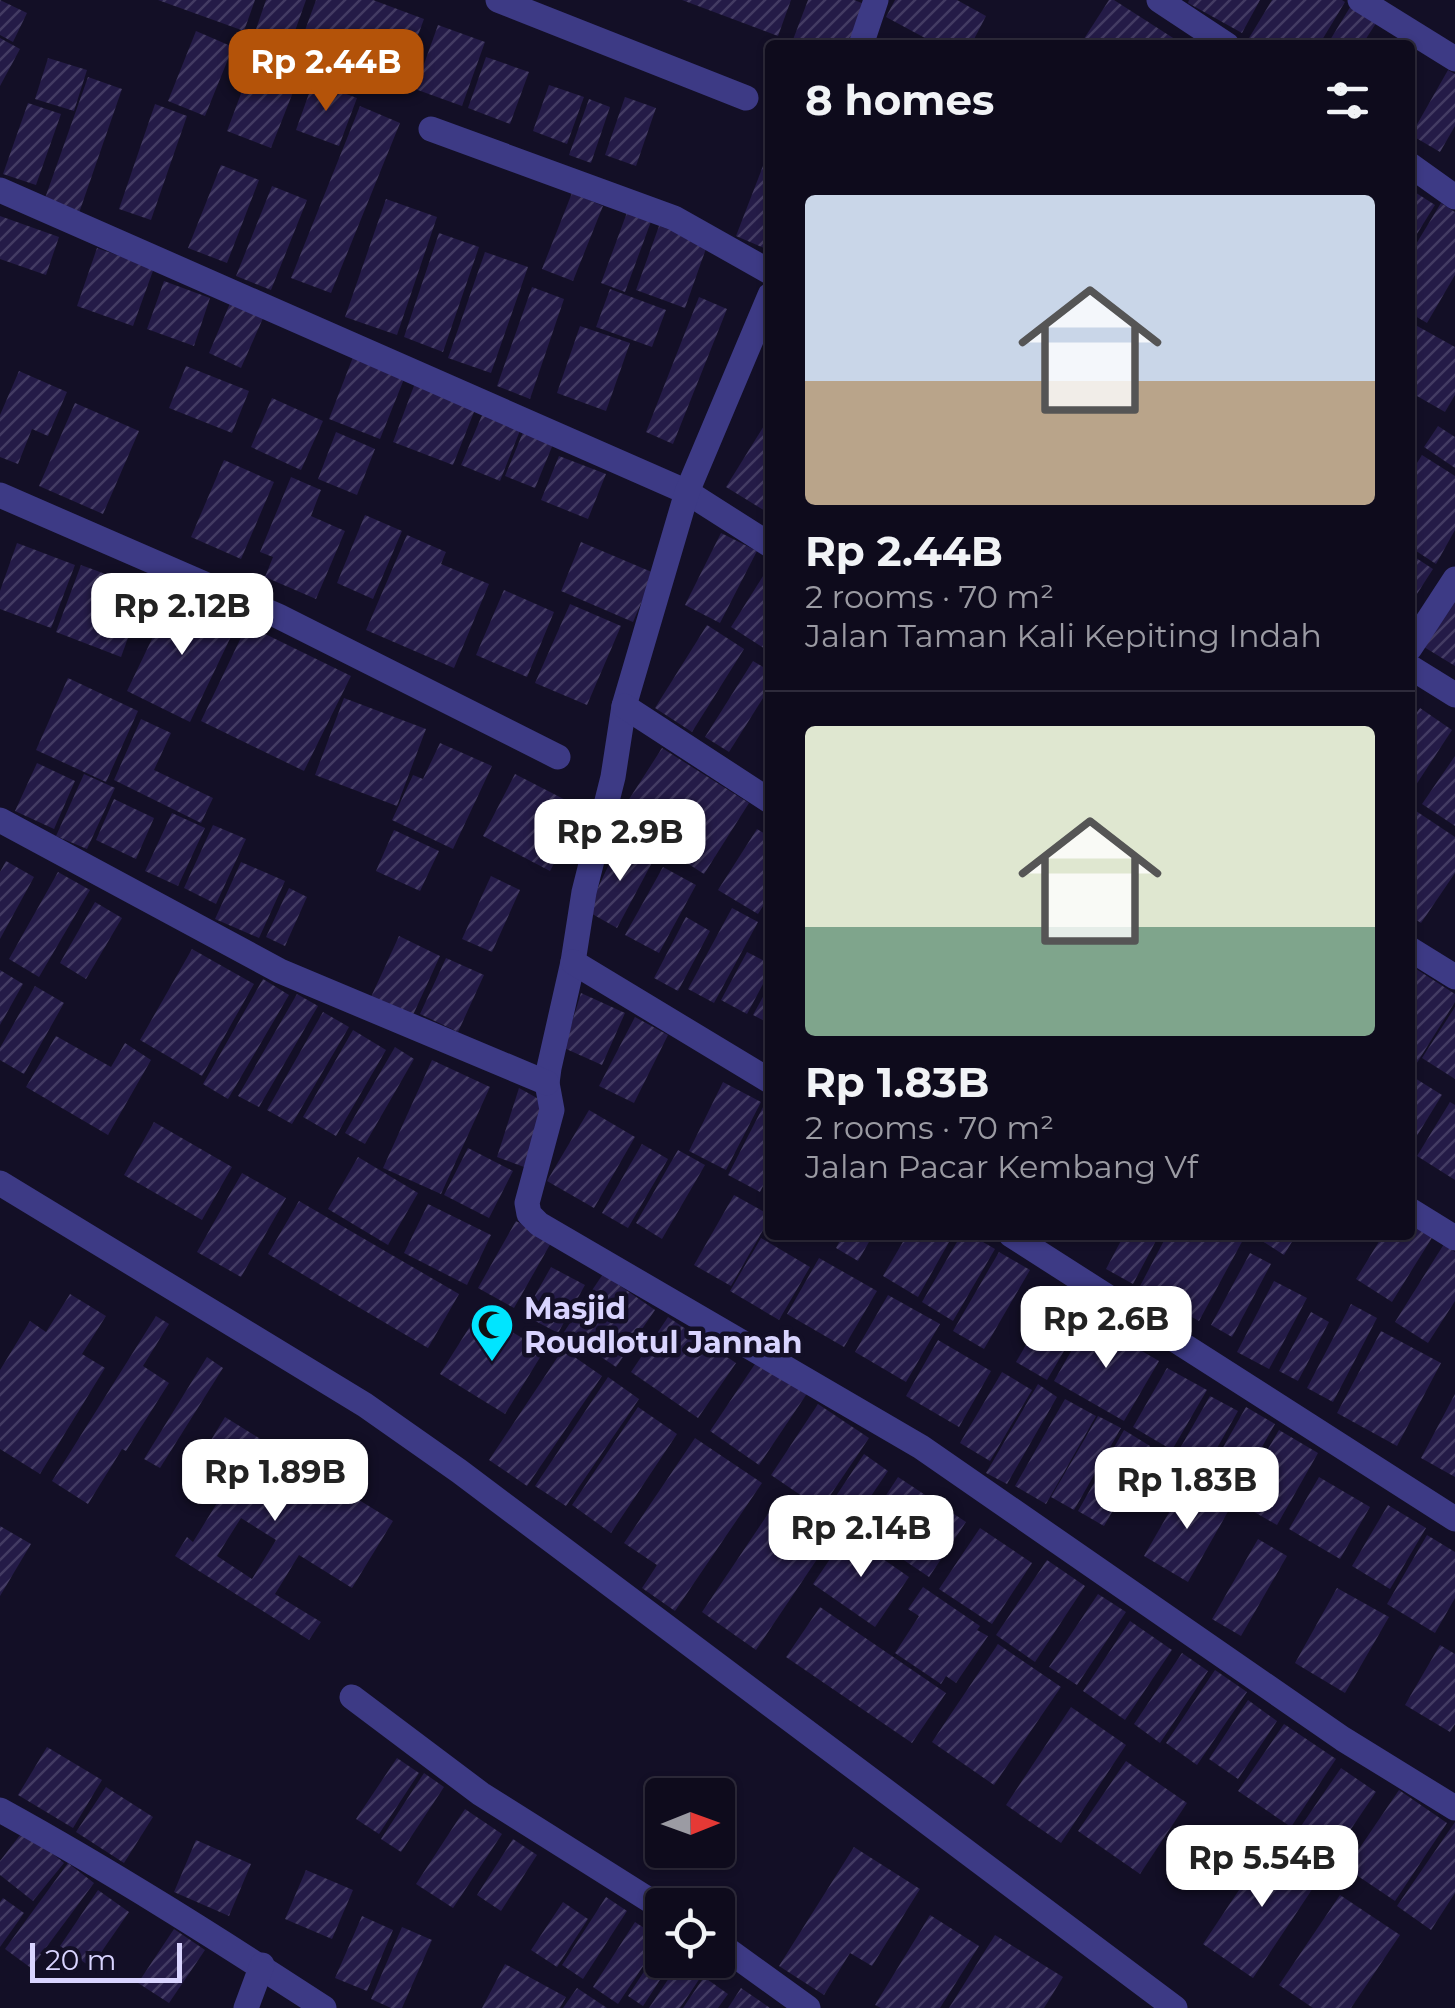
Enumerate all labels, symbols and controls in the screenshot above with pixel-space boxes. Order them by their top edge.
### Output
pin: Rp 2.44B [223,29,429,114]
text: Rp 2.44B [251,42,401,81]
icon: filters [1320,73,1375,128]
text: 8 homes [805,74,994,126]
icon: home [1000,260,1180,440]
text: Rp 2.44B [805,525,1003,577]
pin: Rp 2.12B [79,573,285,658]
text: 2 rooms · 70 m² [805,577,1054,616]
text: Rp 2.12B [113,586,251,625]
text: Jalan Taman Kali Kepiting Indah [805,616,1322,655]
icon: home [1000,791,1180,971]
pin: Rp 2.9B [528,799,712,884]
text: Rp 2.9B [556,812,684,851]
text: Rp 1.83B [805,1056,989,1108]
text: 2 rooms · 70 m² [805,1108,1054,1147]
text: Jalan Pacar Kembang Vf [805,1147,1198,1186]
pin: Rp 2.6B [1014,1286,1198,1371]
place label: Masjid Roudlotul Jannah [524,1290,802,1361]
text: Rp 2.6B [1043,1299,1169,1338]
mosque icon: Masjid Roudlotul Jannah [469,1302,515,1363]
pin: Rp 1.89B [172,1439,378,1524]
pin: Rp 1.83B [1084,1447,1290,1532]
text: Rp 1.89B [204,1452,346,1491]
text: Rp 1.83B [1117,1460,1257,1499]
pin: Rp 2.14B [758,1495,964,1580]
text: Rp 2.14B [791,1508,931,1547]
north arrow [645,1778,735,1868]
map controls [645,1778,735,1978]
pin: Rp 5.54B [1159,1825,1365,1910]
text: Rp 5.54B [1188,1838,1336,1877]
button: locate [645,1888,735,1978]
scale bar [30,1938,182,1982]
text: 20 m [45,1943,116,1977]

